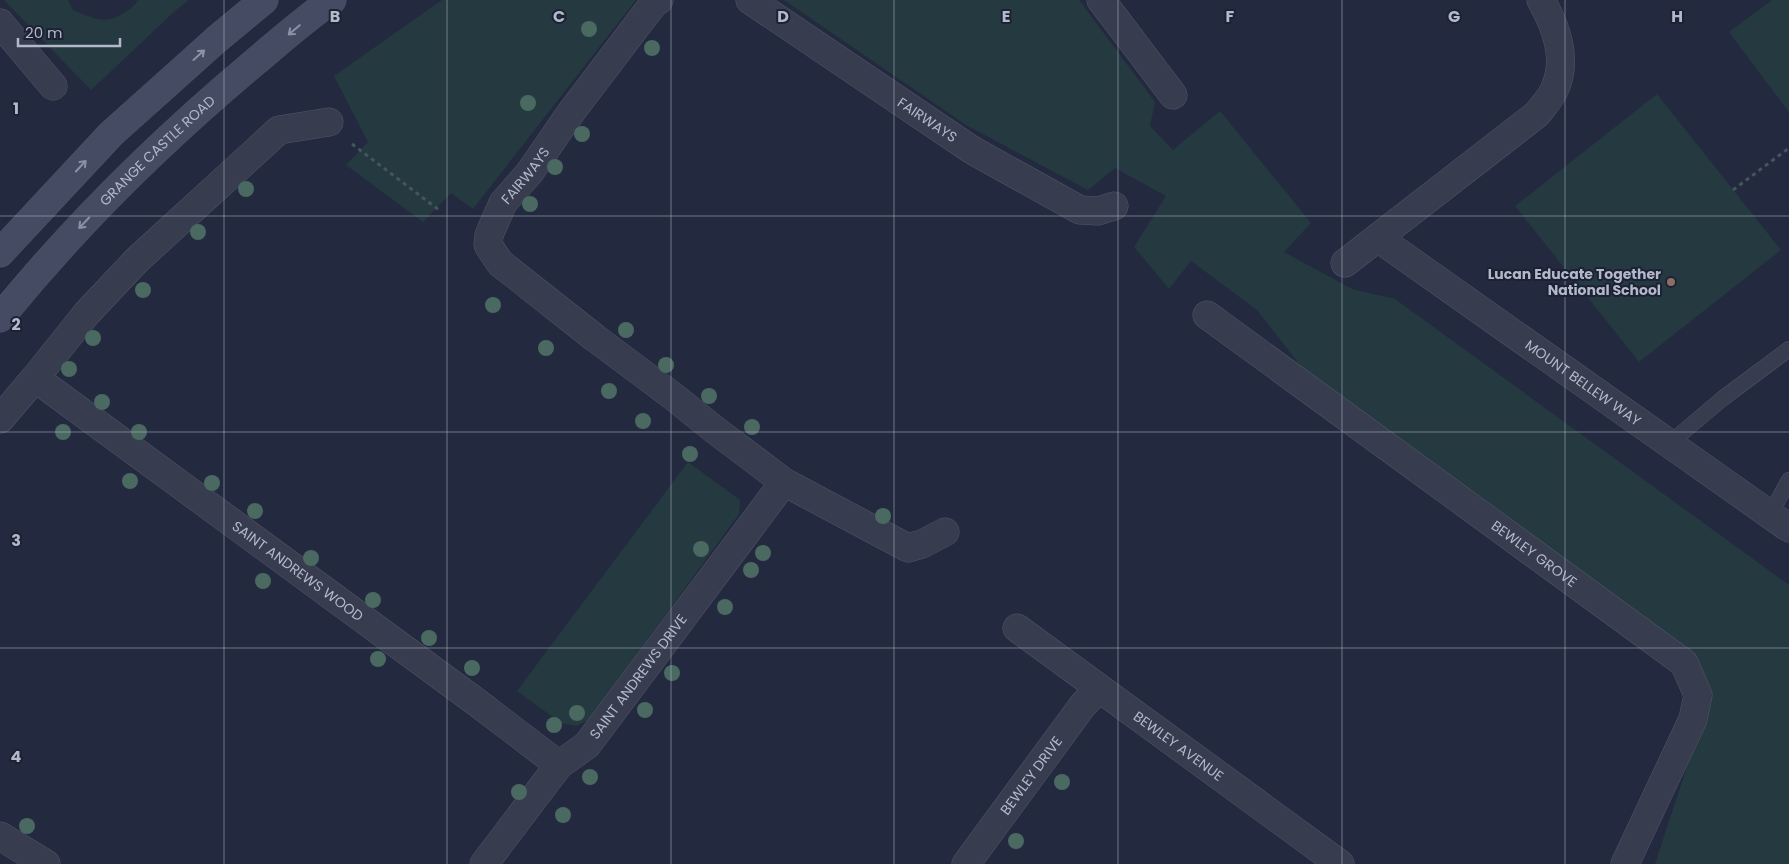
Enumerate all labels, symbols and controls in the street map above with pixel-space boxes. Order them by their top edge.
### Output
text: B [330,5,340,28]
text: C [553,5,565,28]
text: D [777,5,789,28]
text: E [1002,5,1010,28]
text: F [1226,5,1235,28]
text: G [1448,5,1460,28]
text: H [1671,5,1683,28]
scale bar [18,15,120,47]
text: 20 m [25,22,63,43]
one-way arrow [287,25,300,36]
one-way arrow [193,49,206,61]
street label: GRANGE CASTLE ROAD [95,91,219,210]
street label: FAIRWAYS [894,92,961,147]
text: 1 [13,97,19,120]
street label: FAIRWAYS [496,143,554,208]
one-way arrow [75,160,87,173]
one-way arrow [78,217,90,229]
place label: Lucan Educate Together National School [1488,264,1661,300]
marker: Lucan Educate Together National School [1665,276,1677,288]
text: 2 [11,313,21,336]
street label: MOUNT BELLEW WAY [1521,335,1645,431]
street label: SAINT ANDREWS WOOD [228,516,368,626]
street label: BEWLEY GROVE [1487,516,1581,592]
text: 3 [11,529,21,552]
street label: SAINT ANDREWS DRIVE [585,610,692,743]
street label: BEWLEY AVENUE [1129,706,1228,786]
street label: BEWLEY DRIVE [996,732,1067,819]
text: 4 [11,745,22,768]

